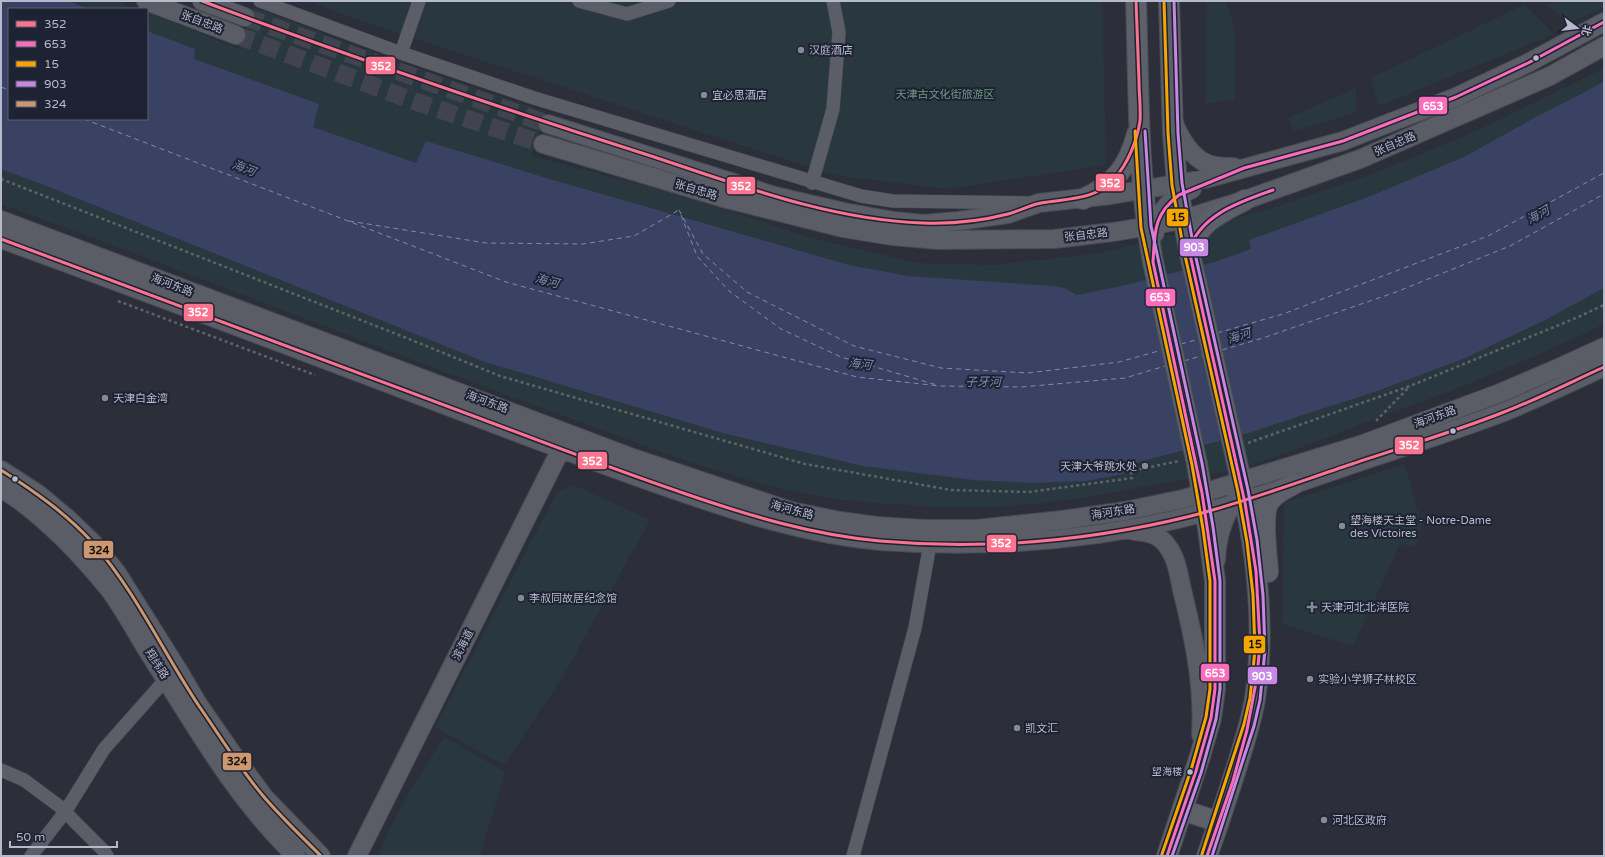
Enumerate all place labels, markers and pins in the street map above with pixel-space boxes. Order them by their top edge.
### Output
place label: 汉庭酒店 [809,44,853,57]
marker: 汉庭酒店 [796,45,806,55]
unlabelled marker [1531,53,1541,63]
place label: 宜必思酒店 [712,89,767,102]
marker: 宜必思酒店 [699,90,709,100]
place label: 天津白金湾 [113,392,168,405]
marker: 天津白金湾 [100,393,110,403]
unlabelled marker [1448,426,1458,436]
place label: 天津大爷跳水处 [1060,460,1137,473]
marker: 天津大爷跳水处 [1140,461,1150,471]
unlabelled marker [10,474,20,484]
place label: 望海楼天主堂 - Notre-Dame des Victoires [1350,514,1491,540]
marker: 望海楼天主堂 - Notre-Dame des Victoires [1337,521,1347,531]
place label: 李叔同故居纪念馆 [529,592,617,605]
marker: 李叔同故居纪念馆 [516,593,526,603]
marker: 天津河北北洋医院 [1306,601,1318,613]
place label: 天津河北北洋医院 [1321,601,1409,614]
place label: 实验小学狮子林校区 [1318,673,1417,686]
marker: 实验小学狮子林校区 [1305,674,1315,684]
place label: 凯文汇 [1025,722,1058,735]
marker: 凯文汇 [1012,723,1022,733]
place label: 望海楼 [1152,766,1182,778]
marker: 望海楼 [1185,767,1195,777]
place label: 河北区政府 [1332,814,1387,827]
marker: 河北区政府 [1319,815,1329,825]

